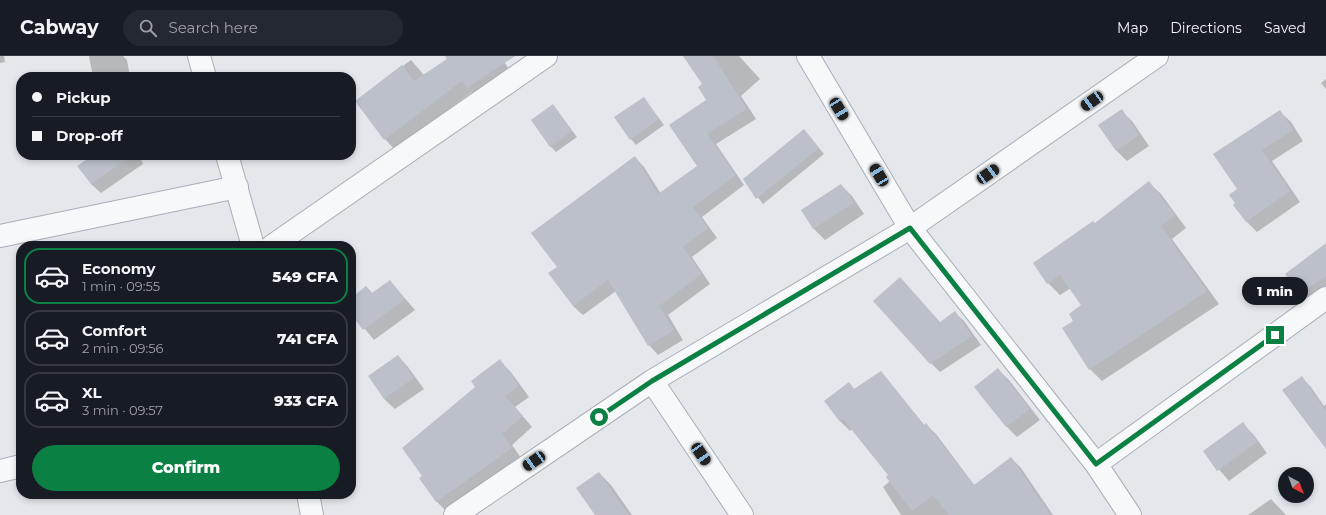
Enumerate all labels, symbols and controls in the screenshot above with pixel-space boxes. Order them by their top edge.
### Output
search box [123,10,403,46]
text: Cabway [20,16,99,39]
icon: search [137,17,159,39]
text: Search here [169,18,258,37]
text: Map [1117,19,1148,37]
text: Directions [1170,19,1242,37]
text: Saved [1264,19,1306,37]
text: Pickup [56,88,111,107]
car [1079,89,1105,113]
car [828,96,850,122]
text: Drop-off [56,126,123,145]
car [868,162,890,188]
car [975,162,1001,186]
icon: car [34,258,70,294]
text: Economy [82,259,155,278]
text: 549 CFA [272,267,338,286]
callout: 1 min [1242,277,1308,305]
text: 1 min · 09:55 [82,278,160,294]
text: 1 min [1257,283,1293,299]
icon: car [34,320,70,356]
text: Comfort [82,321,147,340]
route end [1266,326,1284,344]
text: 741 CFA [277,329,338,348]
text: 2 min · 09:56 [82,340,164,356]
icon: car [34,382,70,418]
text: XL [82,383,101,402]
text: 933 CFA [274,391,338,410]
text: 3 min · 09:57 [82,402,163,418]
route start [590,408,608,426]
car [689,441,713,467]
button: Confirm [32,445,340,491]
car [521,449,547,473]
north arrow [1278,467,1314,503]
map controls [1278,467,1314,503]

